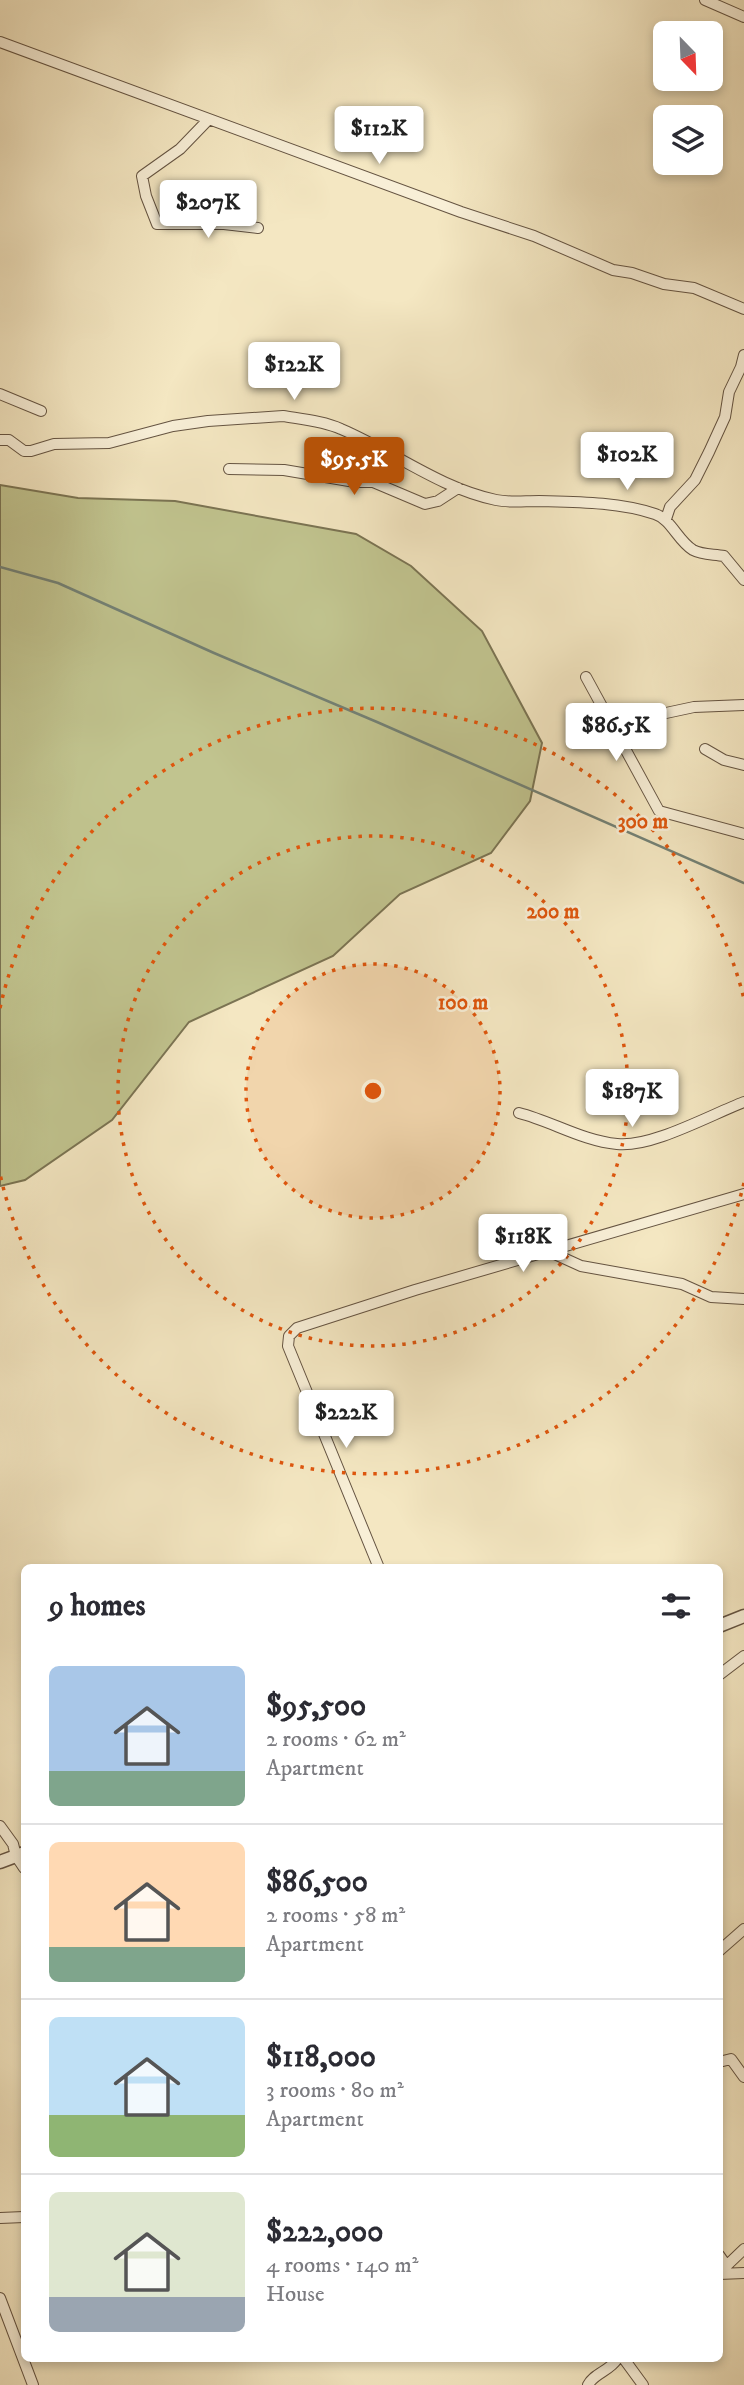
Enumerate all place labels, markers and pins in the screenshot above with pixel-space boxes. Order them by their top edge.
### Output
pin: $112K [330,106,428,166]
pin: $207K [159,180,257,240]
pin: $122K [245,342,343,402]
pin: $102K [578,433,676,492]
pin: $95.5K [297,438,411,497]
pin: $86.5K [559,704,673,763]
pin: $187K [583,1070,681,1129]
centre of rings [361,1079,385,1103]
pin: $118K [474,1214,572,1274]
pin: $222K [297,1390,395,1450]

